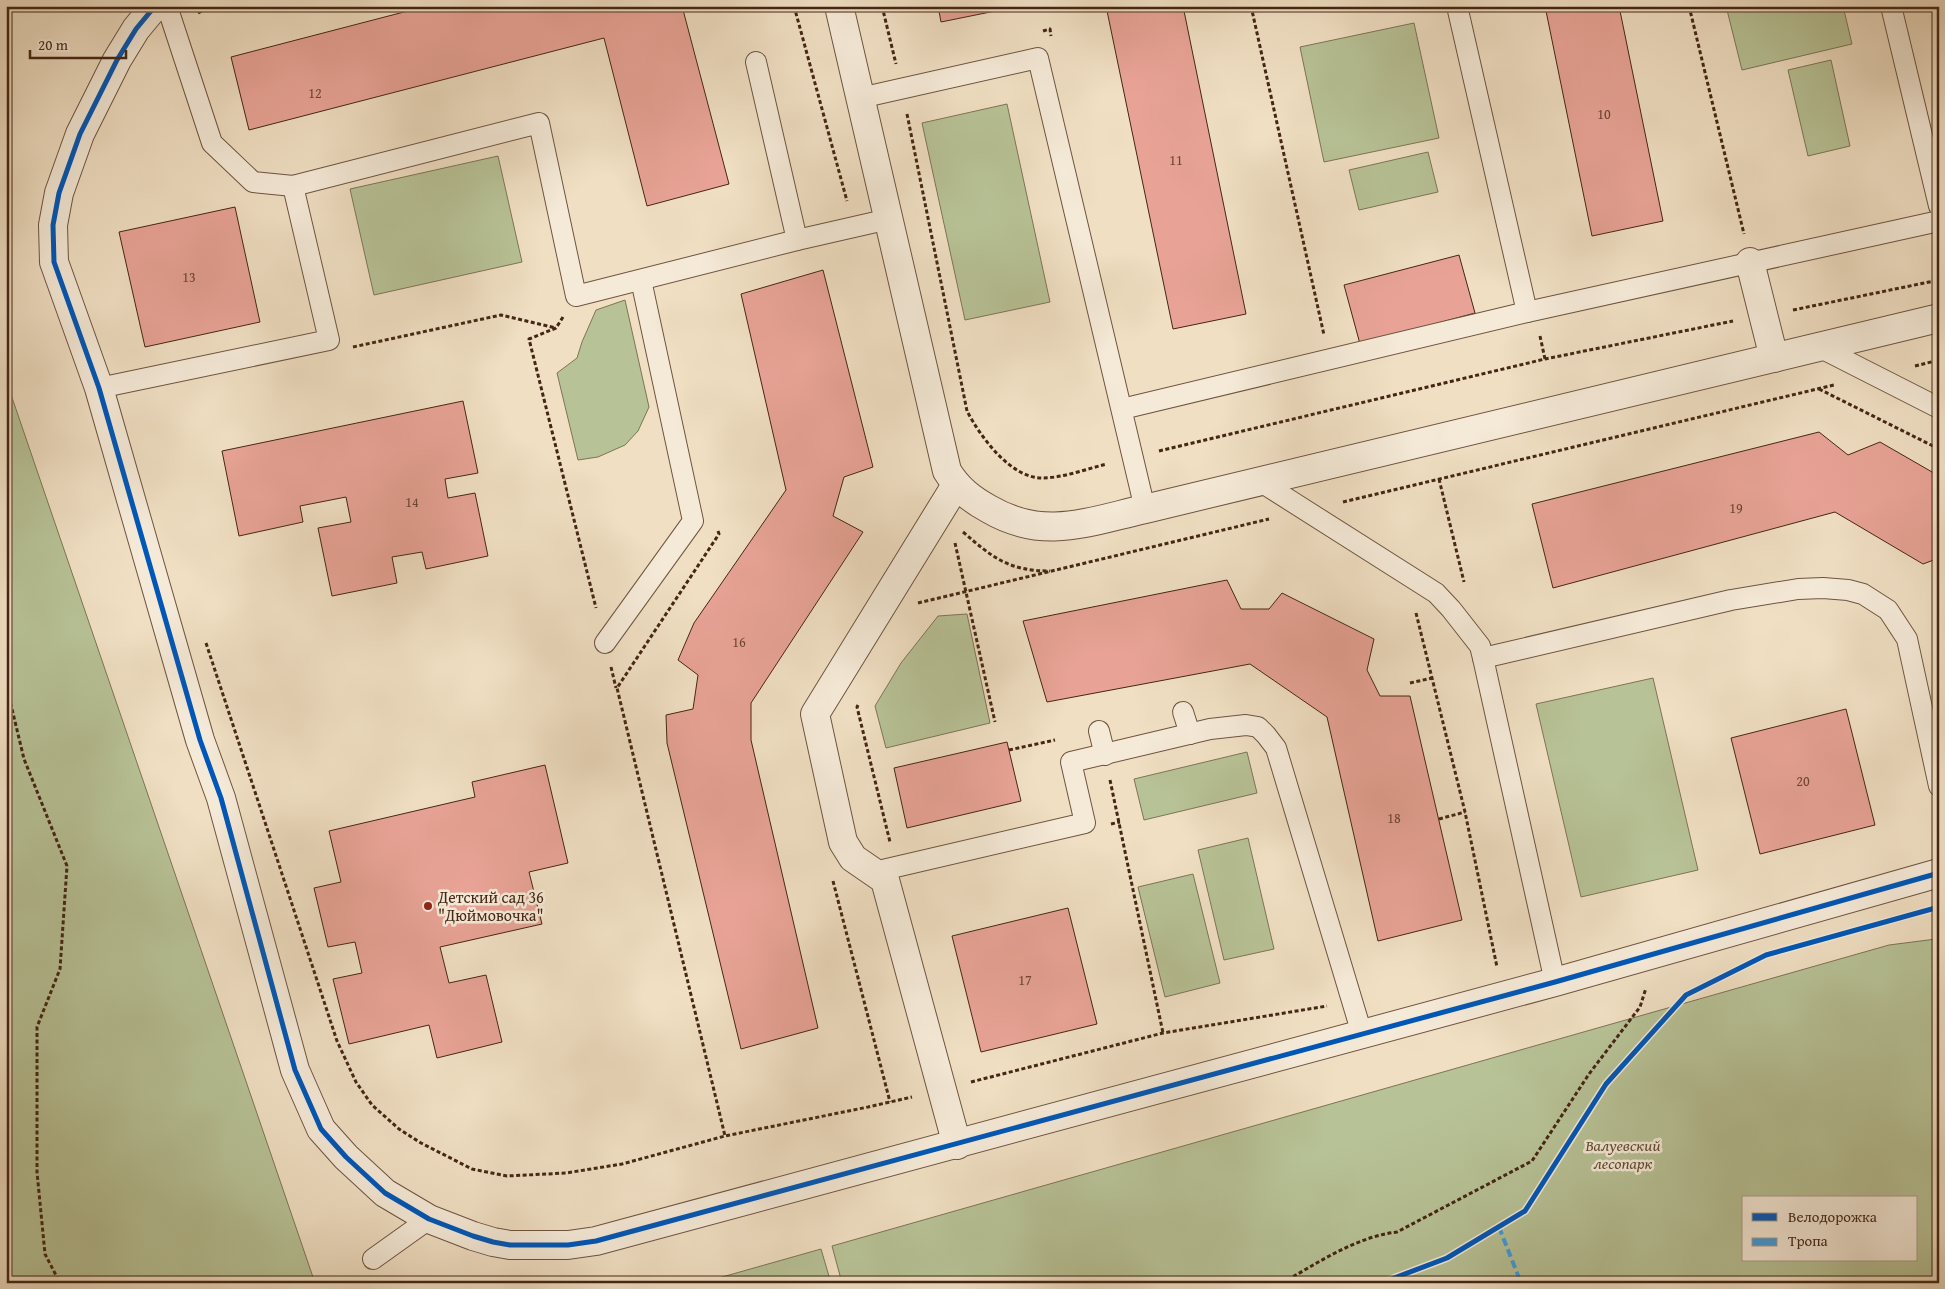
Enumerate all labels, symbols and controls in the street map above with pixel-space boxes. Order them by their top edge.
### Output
scale bar [30,28,126,60]
text: 20 m [38,34,69,55]
house number: 12 [308,83,322,103]
house number: 10 [1597,104,1611,124]
house number: 11 [1169,150,1183,170]
house number: 13 [182,267,196,287]
house number: 14 [405,492,419,512]
house number: 19 [1729,498,1743,518]
house number: 16 [732,632,746,652]
house number: 20 [1796,771,1810,791]
house number: 18 [1387,808,1401,828]
place label: Детский сад 36 "Дюймовочка" [437,885,544,927]
marker: Детский сад 36 "Дюймовочка" [422,900,434,912]
house number: 17 [1018,970,1032,990]
park label: Валуевский лесопарк [1584,1133,1661,1175]
legend [1742,1196,1918,1262]
text: Велодорожка [1788,1206,1878,1227]
text: Тропа [1788,1230,1829,1251]

